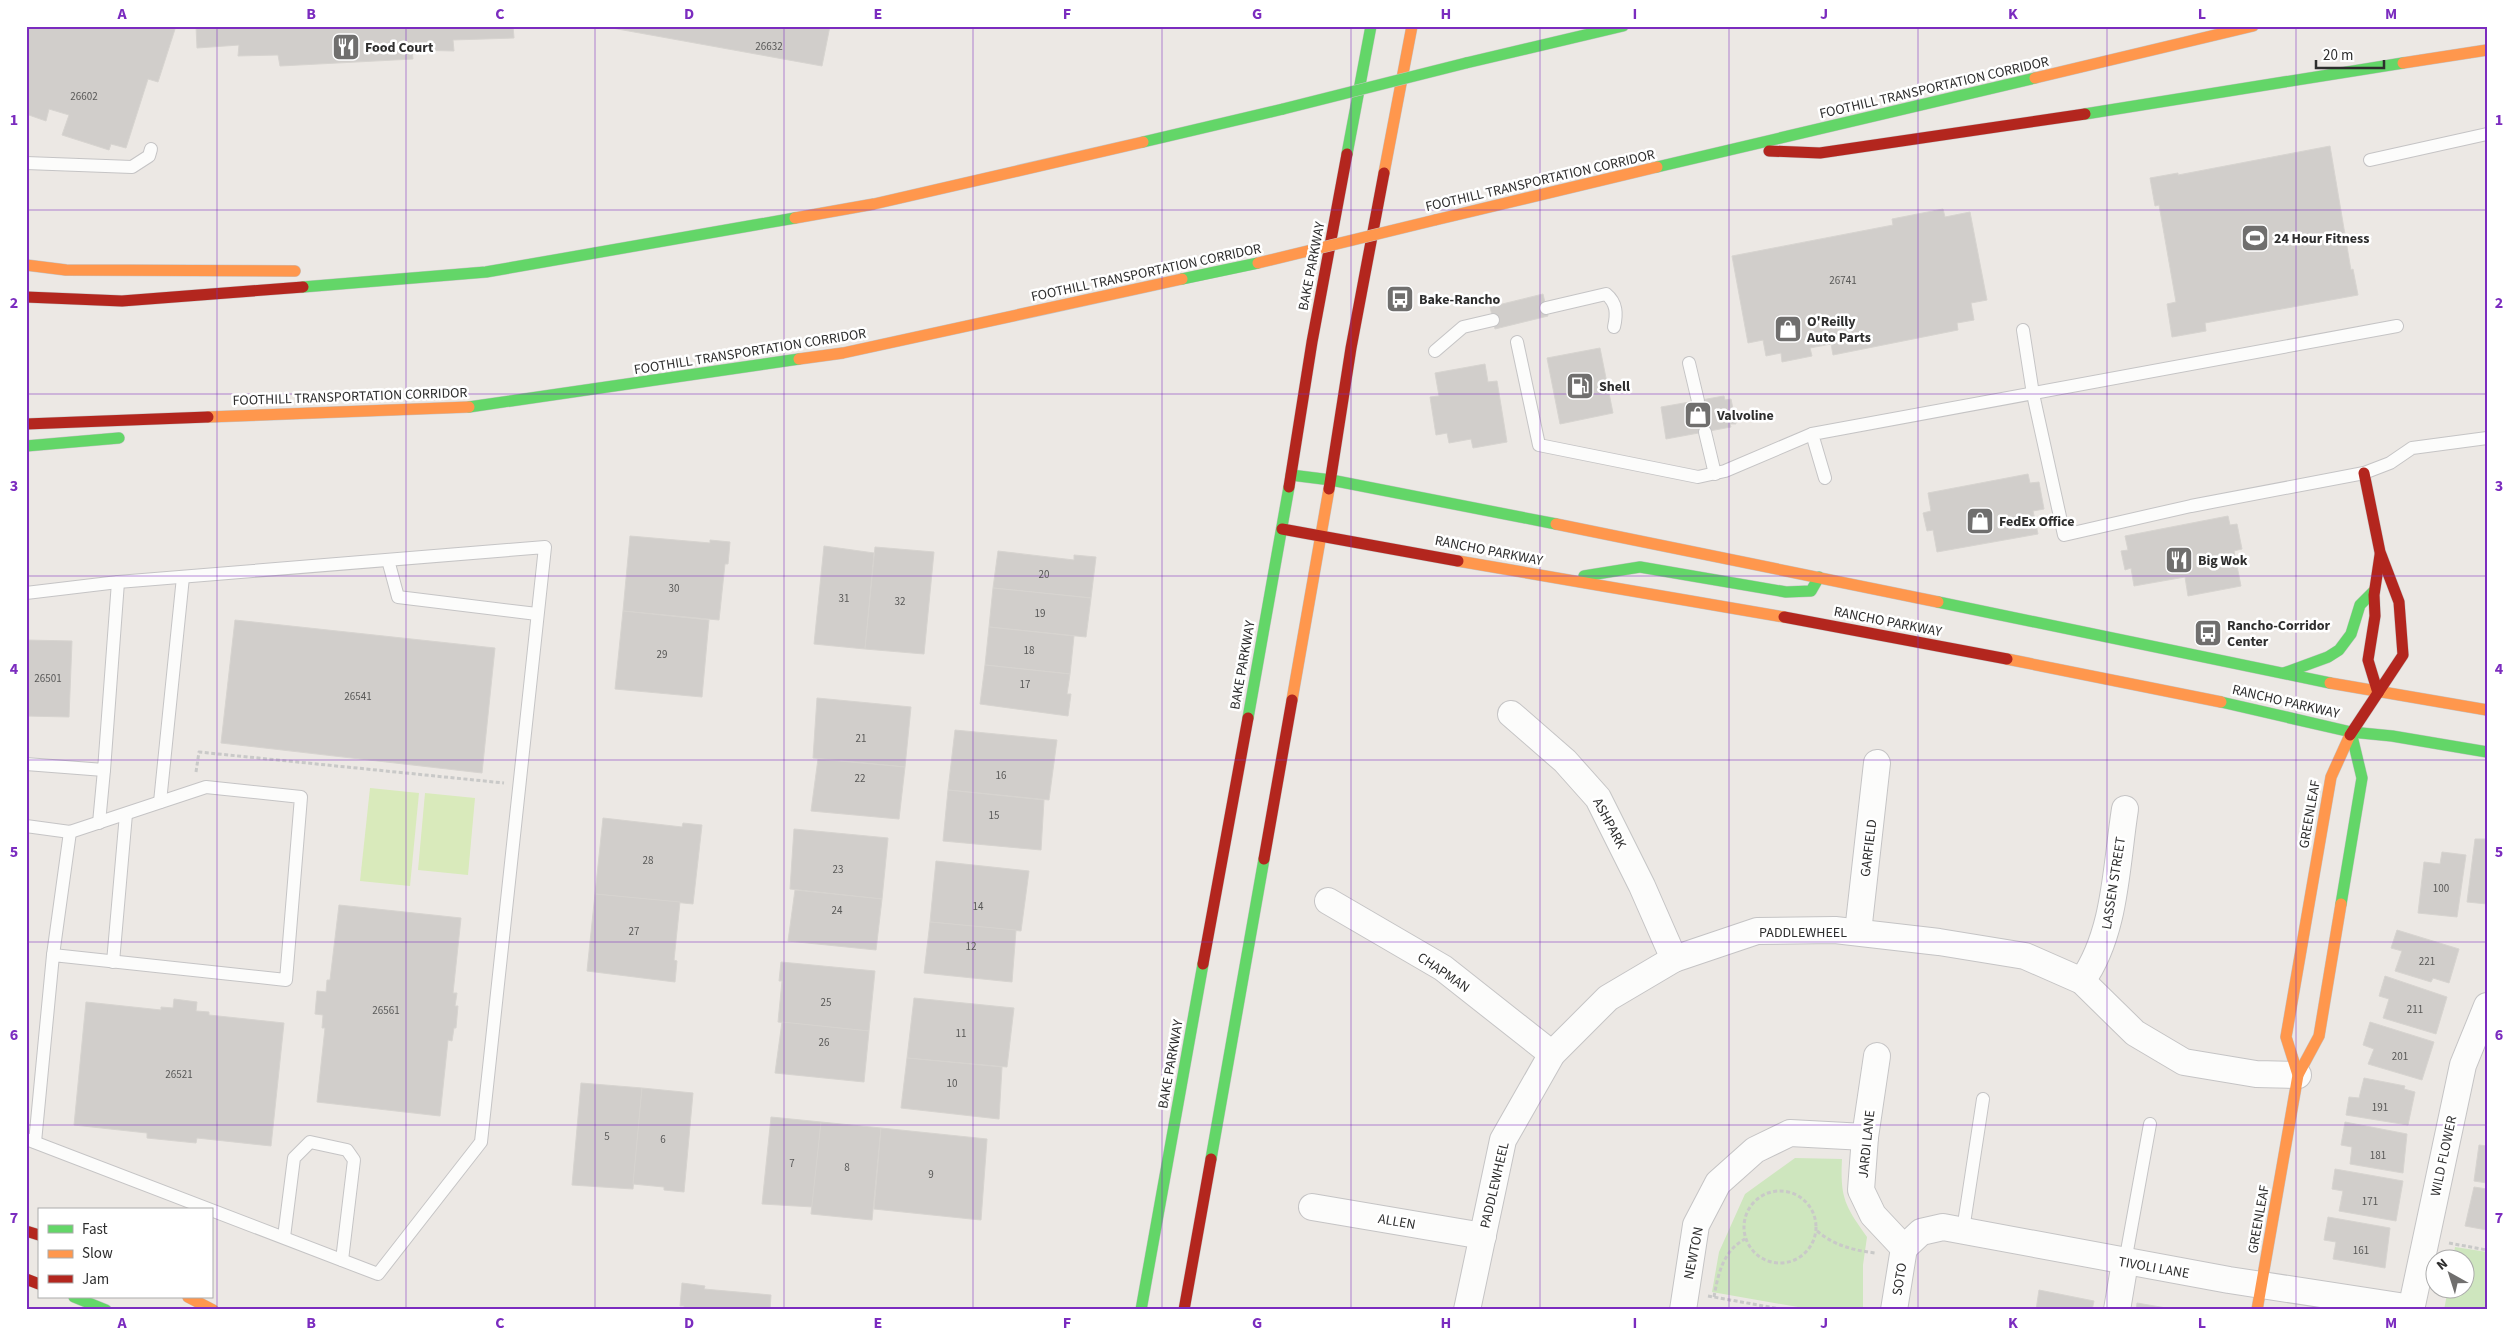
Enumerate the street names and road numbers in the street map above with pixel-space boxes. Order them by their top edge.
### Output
street label: FOOTHILL TRANSPORTATION CORRIDOR [1818,52,2051,124]
street label: FOOTHILL TRANSPORTATION CORRIDOR [1424,145,1657,217]
street label: BAKE PARKWAY [1294,220,1330,312]
street label: FOOTHILL TRANSPORTATION CORRIDOR [1029,239,1263,307]
street label: FOOTHILL TRANSPORTATION CORRIDOR [633,324,868,380]
street label: FOOTHILL TRANSPORTATION CORRIDOR [232,383,468,411]
street label: RANCHO PARKWAY [1433,531,1545,571]
street label: RANCHO PARKWAY [1832,602,1944,642]
street label: BAKE PARKWAY [1225,619,1261,711]
street label: RANCHO PARKWAY [2230,680,2342,724]
street label: GREENLEAF [2294,778,2326,850]
street label: ASHPARK [1587,794,1631,853]
street label: GARFIELD [1856,818,1882,878]
street label: LASSEN STREET [2097,835,2131,931]
street label: PADDLEWHEEL [1759,923,1847,943]
street label: CHAPMAN [1413,948,1474,998]
street label: BAKE PARKWAY [1153,1018,1189,1110]
street label: JARDI LANE [1853,1109,1881,1179]
street label: WILD FLOWER [2426,1114,2462,1198]
street label: PADDLEWHEEL [1475,1140,1515,1230]
street label: GREENLEAF [2243,1183,2275,1255]
street label: ALLEN [1377,1209,1417,1235]
street label: NEWTON [1679,1225,1709,1281]
street label: TIVOLI LANE [2117,1252,2191,1284]
street label: SOTO [1888,1261,1912,1297]

